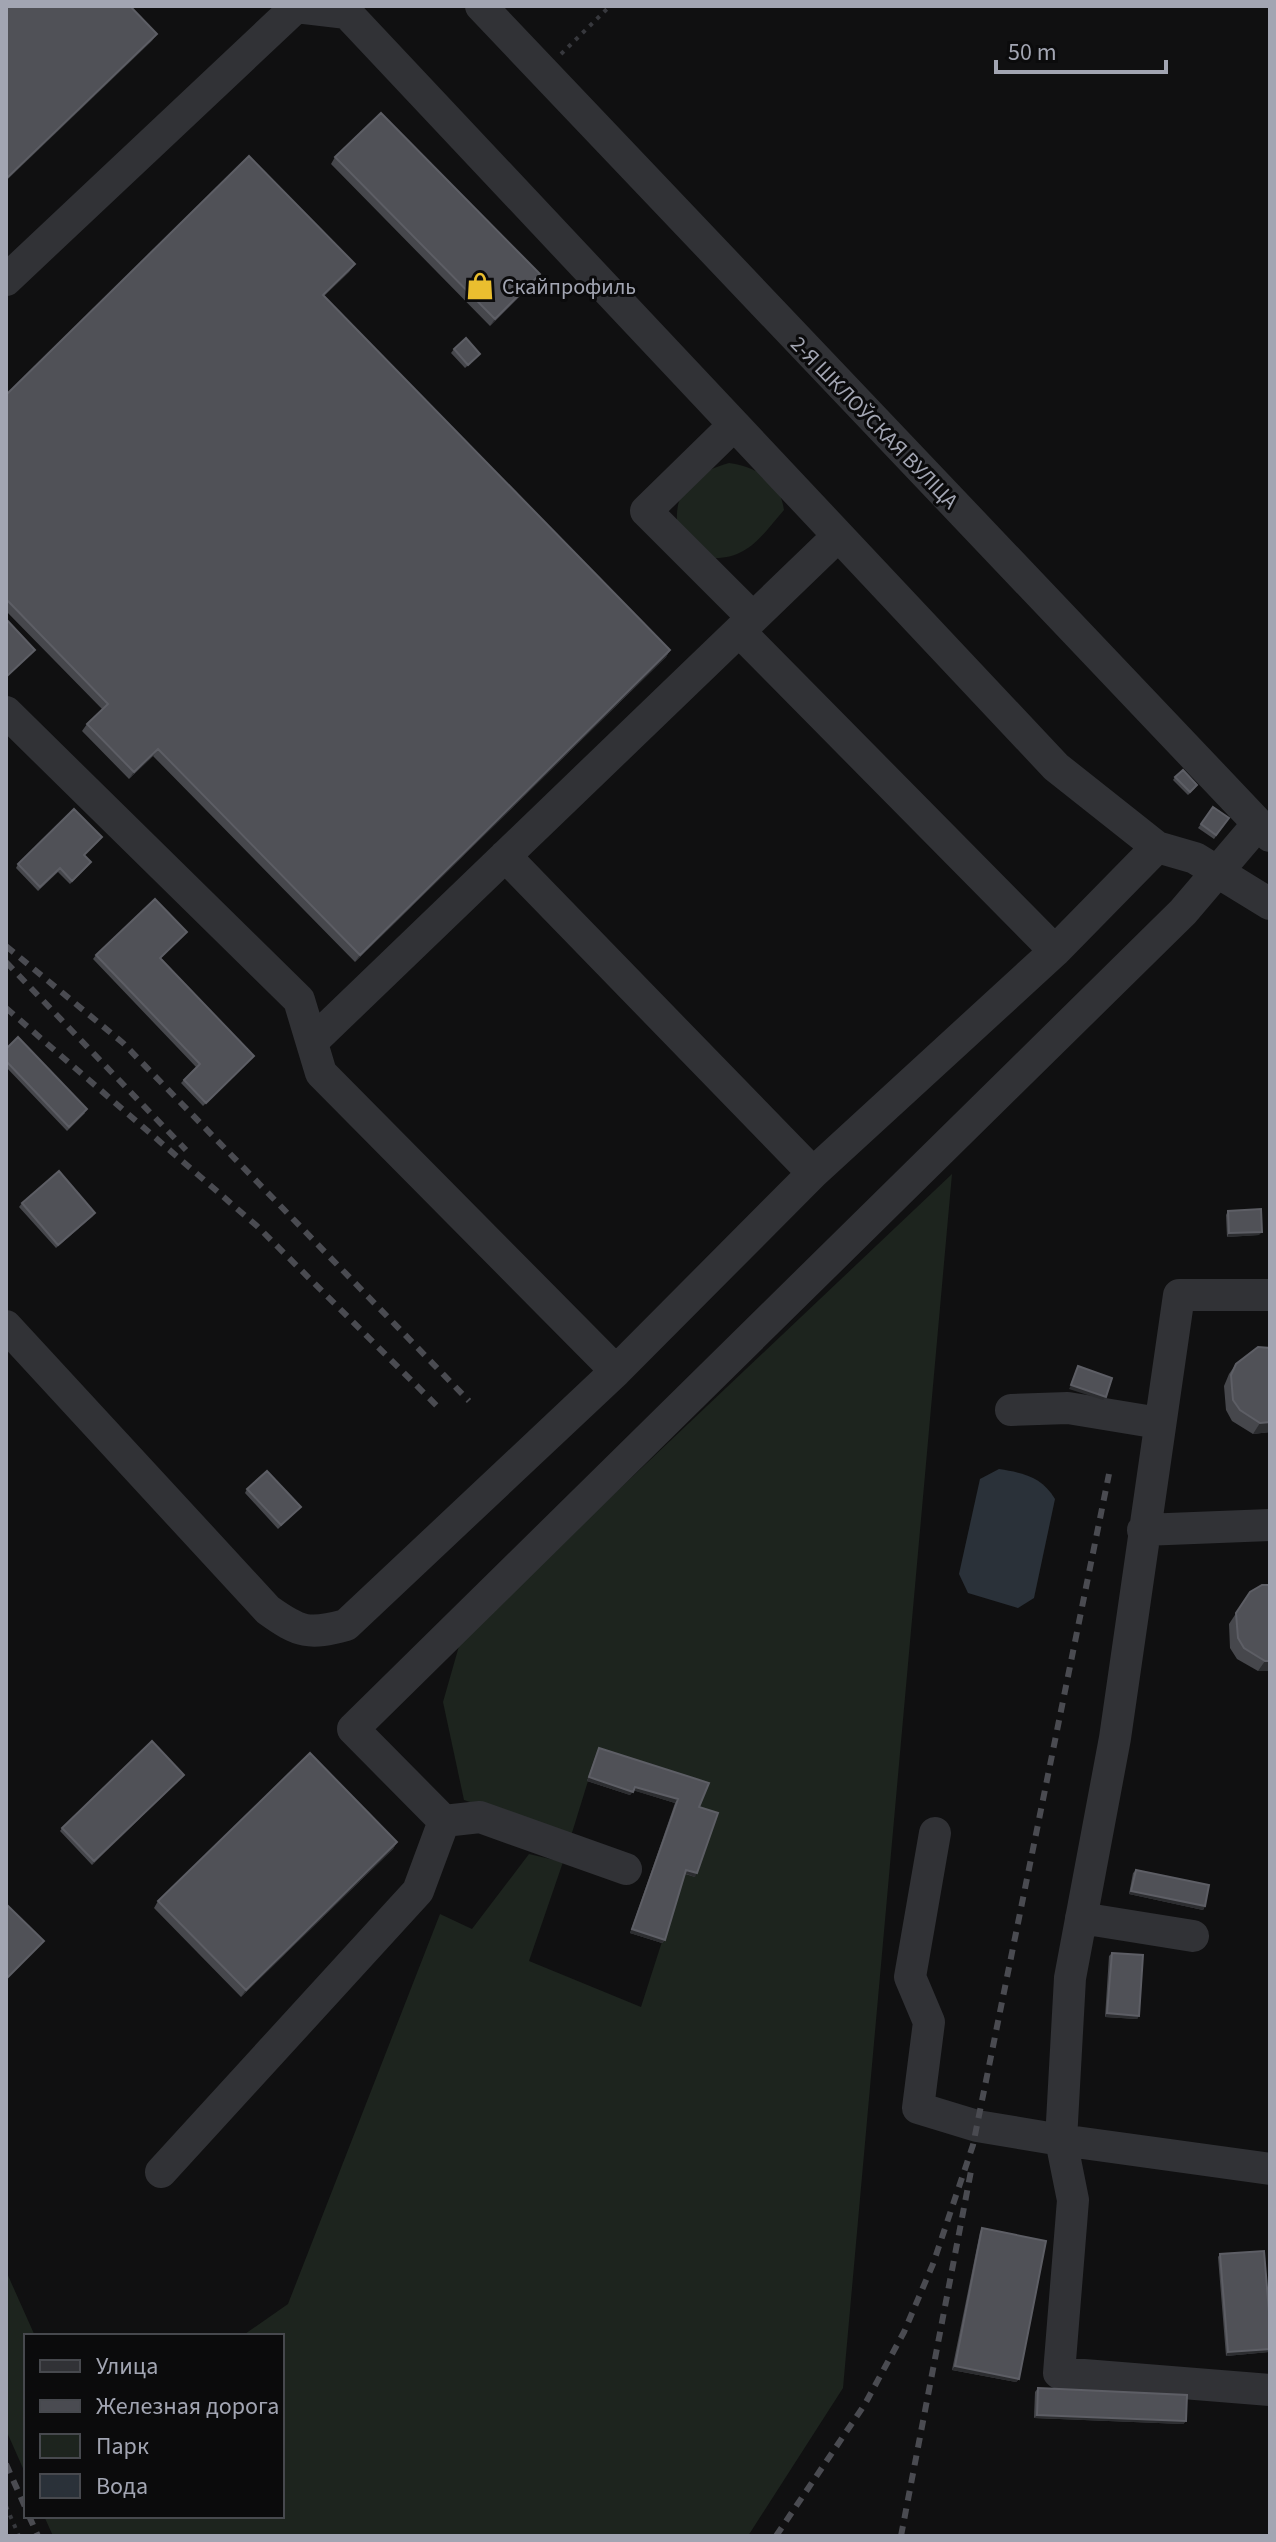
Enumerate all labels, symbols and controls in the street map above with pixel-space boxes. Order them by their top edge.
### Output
scale bar [996,24,1166,74]
text: 50 m [1008,35,1057,70]
shop icon: Скайпрофиль [465,271,495,301]
place label: Скайпрофиль [502,271,636,303]
street label: 2-Я ШКЛОЎСКАЯ ВУЛІЦА [783,329,966,516]
legend [24,2334,284,2518]
text: Улица [96,2349,158,2384]
text: Железная дорога [96,2389,279,2424]
text: Парк [96,2429,149,2464]
text: Вода [96,2469,148,2504]

